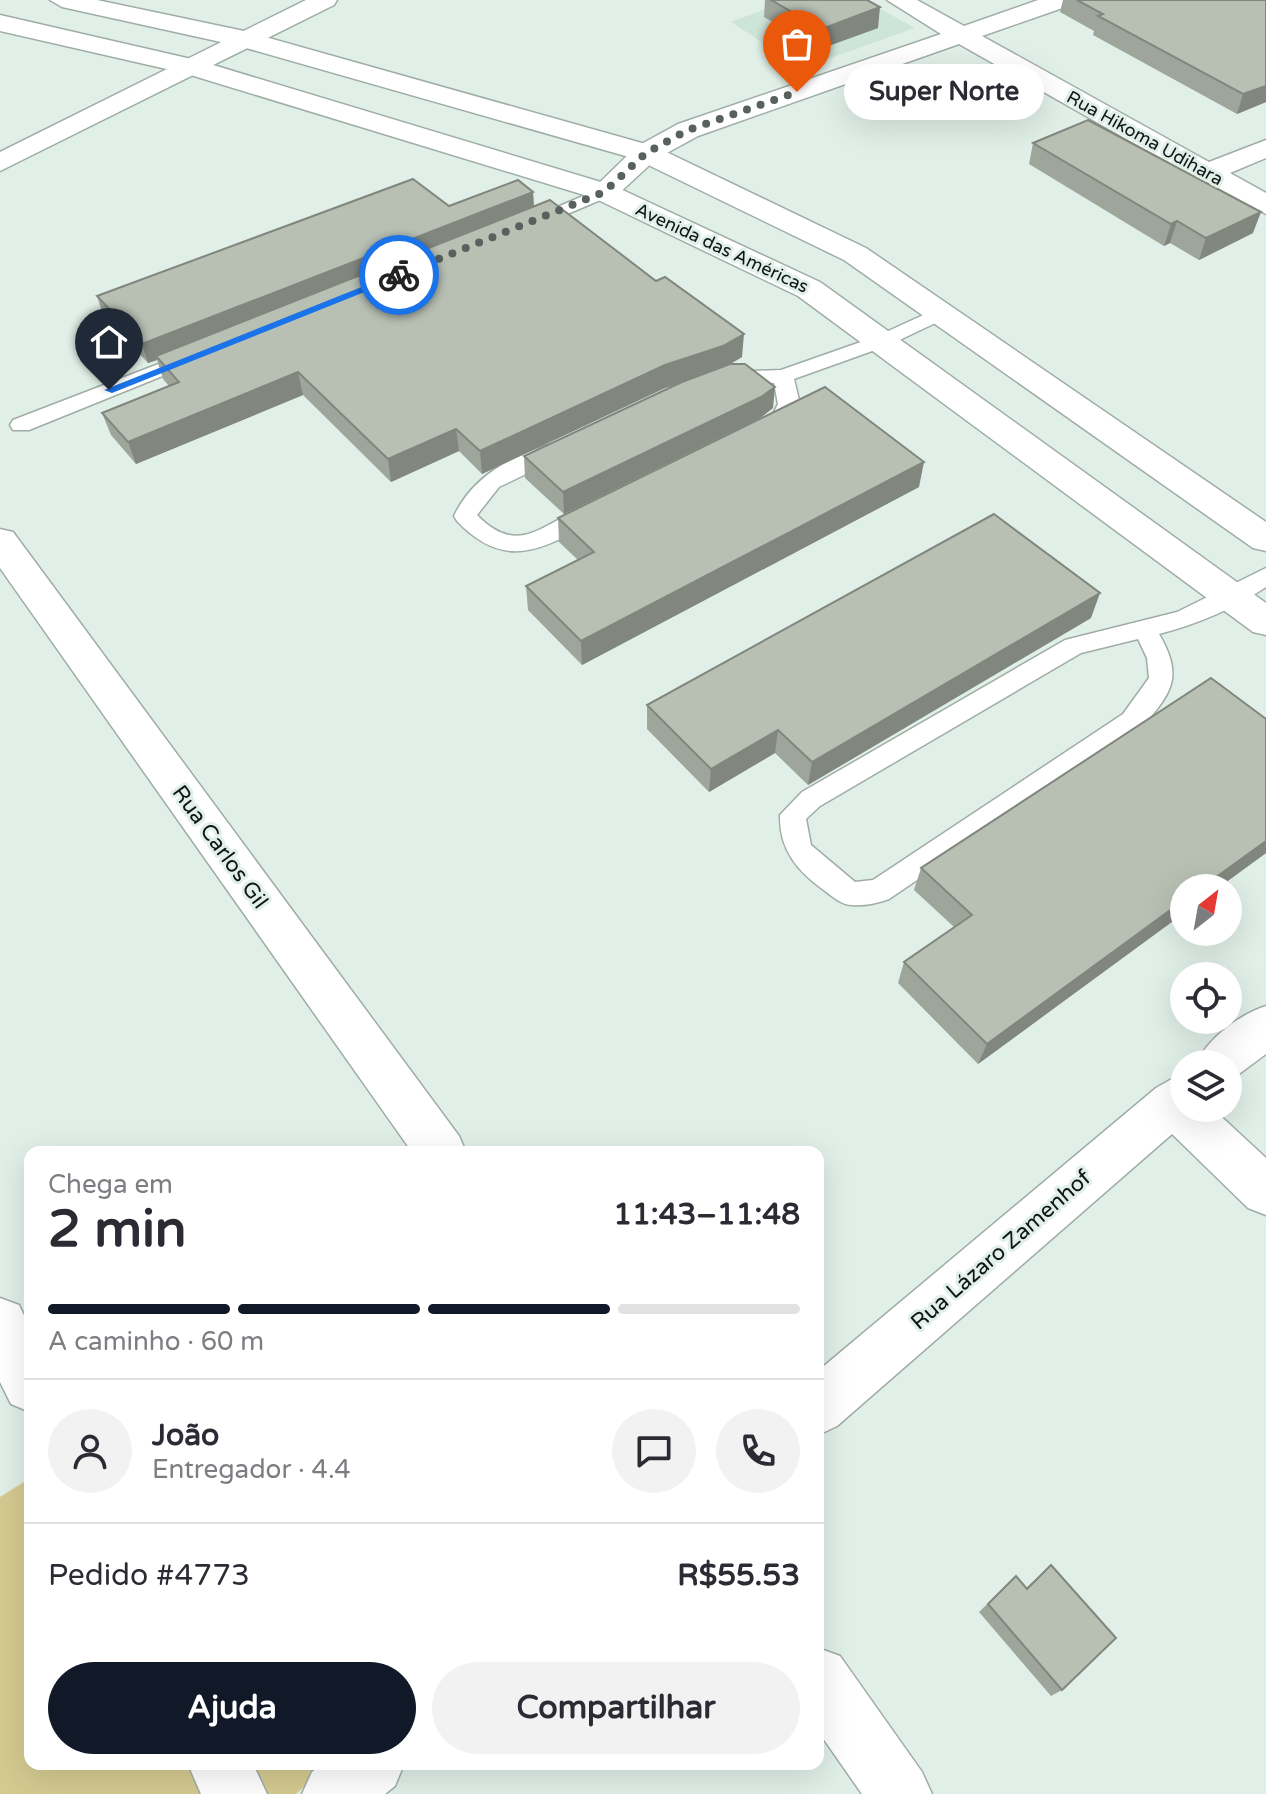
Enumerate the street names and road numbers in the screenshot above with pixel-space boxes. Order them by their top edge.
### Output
street label: Rua Hikoma Udihara [1063,86,1227,190]
street label: Avenida das Américas [632,198,812,298]
street label: Rua Carlos Gil [167,780,273,914]
street label: Rua Lázaro Zamenhof [906,1164,1097,1335]

